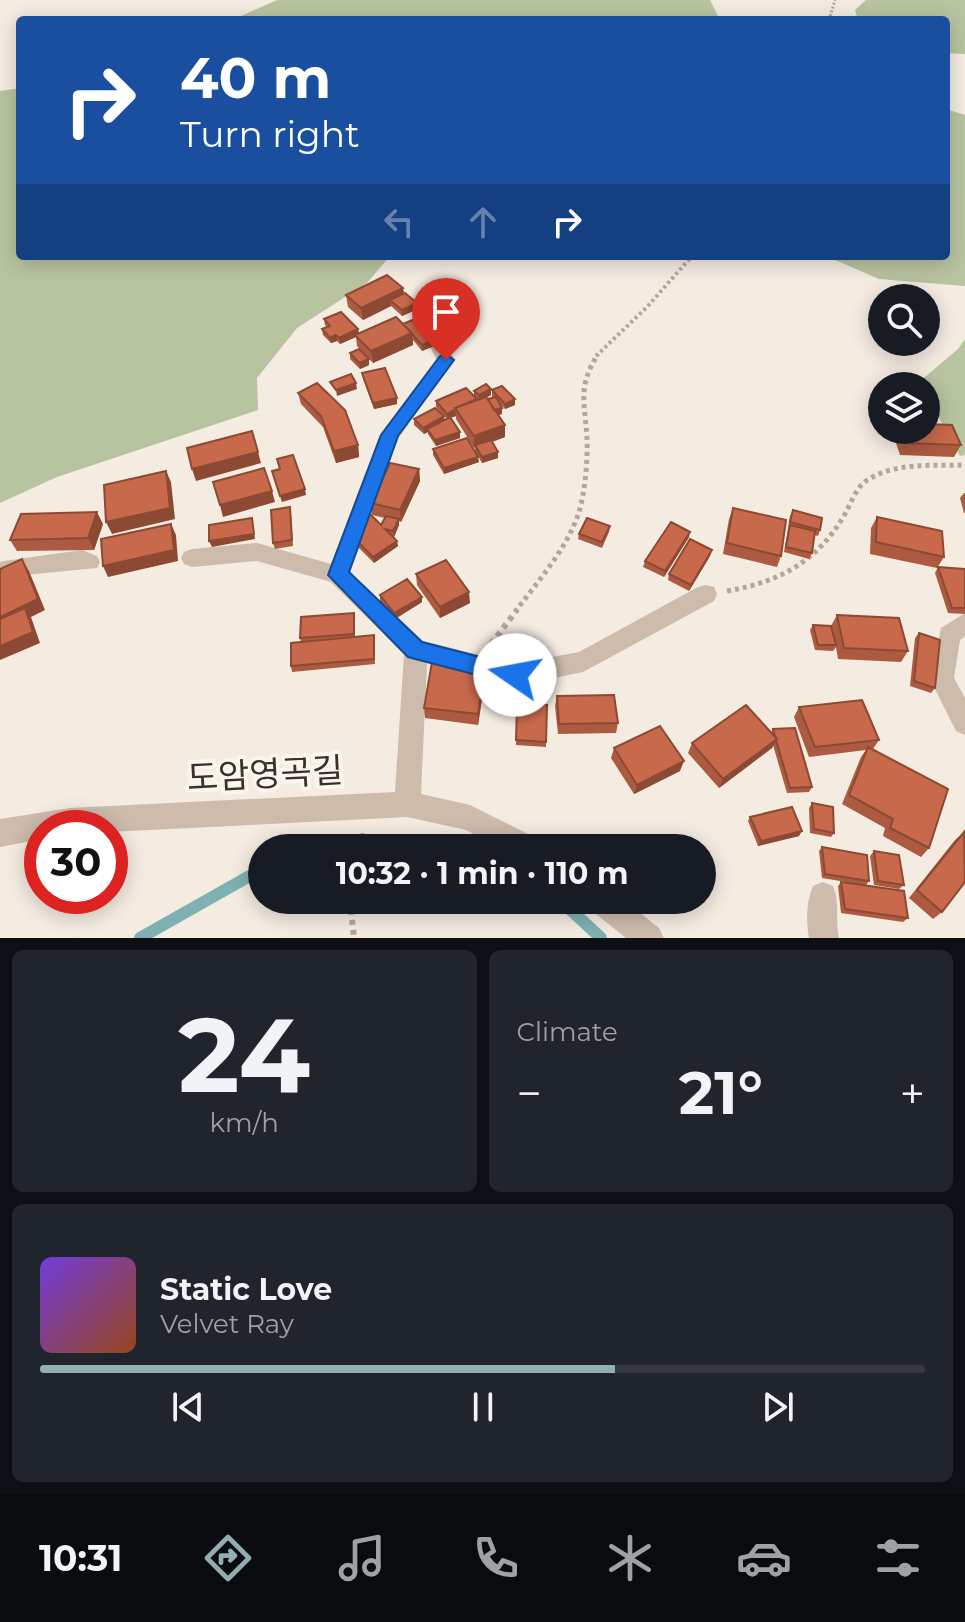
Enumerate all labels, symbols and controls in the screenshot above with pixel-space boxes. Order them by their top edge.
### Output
text: 40 m [180,44,331,112]
icon: right [48,48,152,152]
text: Turn right [180,112,360,156]
icon: left [377,200,421,244]
icon: ahead [461,200,505,244]
icon: right [545,200,589,244]
pin [412,278,480,360]
map controls [868,284,940,444]
button: search [868,284,940,356]
icon: arrive [424,290,468,334]
button: layers [868,372,940,444]
position arrow [473,633,557,717]
street label: 도암영곡길 [186,749,344,799]
speed limit sign: 30 [24,810,128,914]
text: 10:32 · 1 min · 110 m [336,855,628,892]
text: 24 [178,991,310,1118]
text: Climate [517,1016,618,1048]
text: 21° [679,1056,763,1129]
text: − [517,1066,542,1120]
text: + [900,1066,925,1120]
text: km/h [210,1107,279,1139]
text: Static Love [160,1271,332,1308]
text: Velvet Ray [160,1308,294,1340]
icon: previous [166,1385,210,1429]
icon: pause [461,1385,505,1429]
icon: next [756,1385,800,1429]
icon: directions [200,1530,256,1586]
icon: music [334,1530,390,1586]
icon: phone [468,1530,524,1586]
icon: climate [602,1530,658,1586]
icon: car [736,1530,792,1586]
icon: filters [870,1530,926,1586]
text: 10:31 [39,1536,122,1580]

